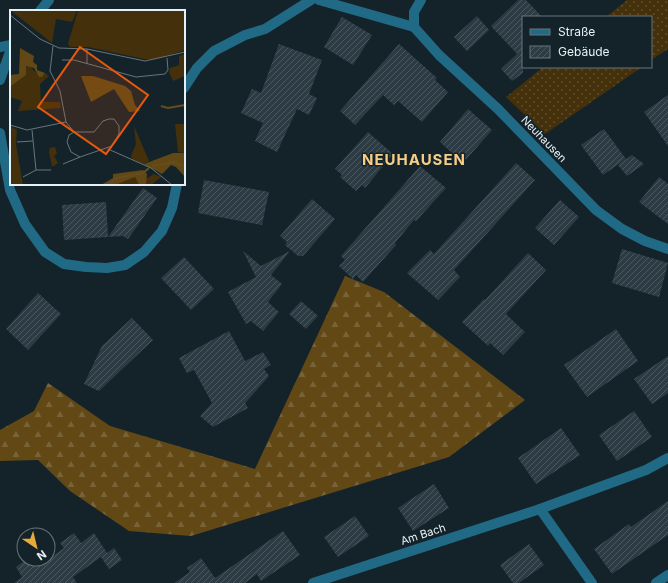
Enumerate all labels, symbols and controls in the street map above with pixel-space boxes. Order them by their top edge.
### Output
inset map [10,10,185,185]
legend [522,16,652,68]
text: Straße [558,24,595,39]
text: Gebäude [558,44,610,59]
street label: Neuhausen [518,113,570,165]
district label: NEUHAUSEN [362,150,466,169]
street label: Am Bach [399,520,447,548]
north arrow [16,527,56,567]
text: N [34,547,49,563]

